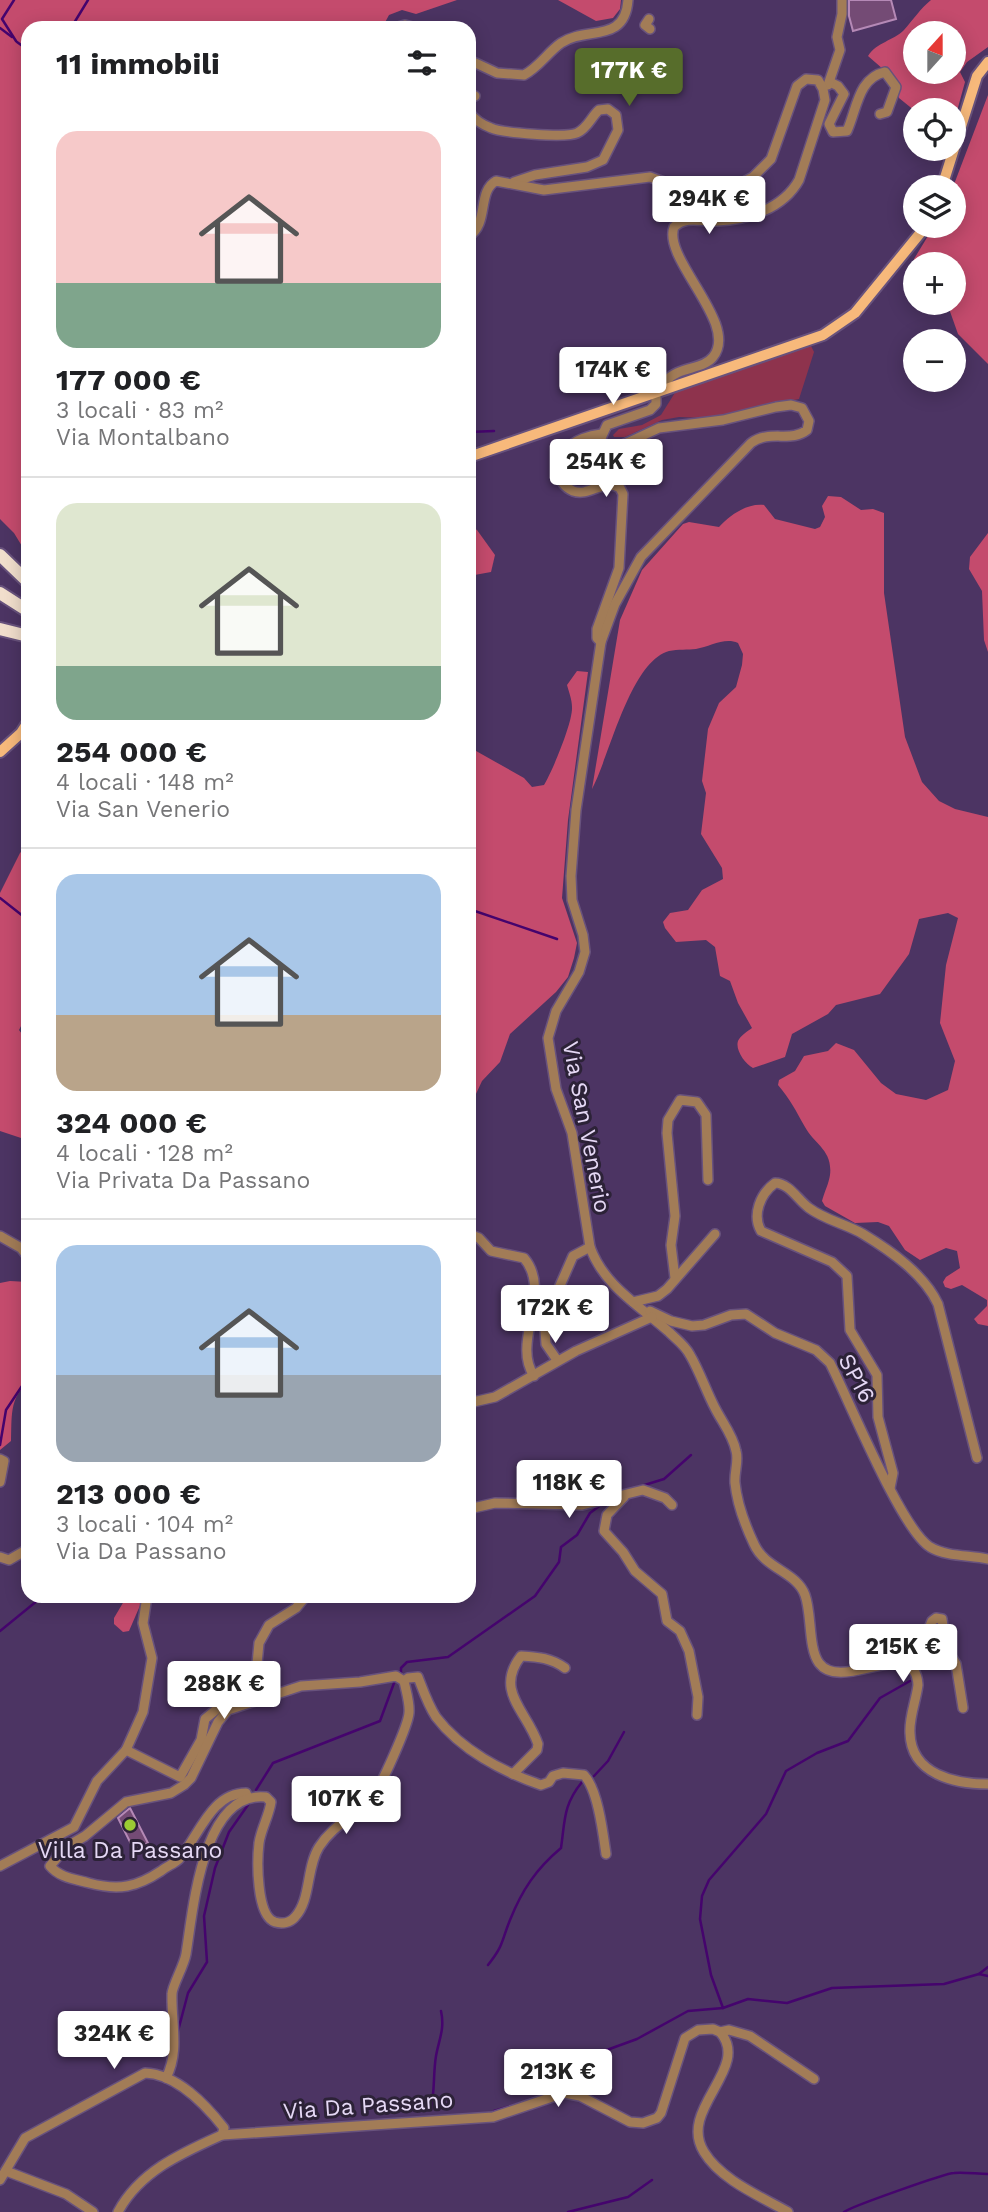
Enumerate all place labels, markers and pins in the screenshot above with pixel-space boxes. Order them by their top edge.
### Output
pin: 177K € [572,48,686,108]
pin: 294K € [652,176,766,236]
pin: 174K € [556,348,670,407]
pin: 254K € [549,440,663,499]
pin: 172K € [498,1286,612,1345]
pin: 118K € [512,1460,626,1520]
pin: 215K € [846,1624,960,1684]
pin: 288K € [167,1662,281,1721]
pin: 107K € [289,1776,403,1836]
marker: Villa Da Passano [122,1817,138,1833]
place label: Villa Da Passano [38,1837,222,1864]
pin: 324K € [57,2011,171,2071]
pin: 213K € [501,2050,615,2109]

